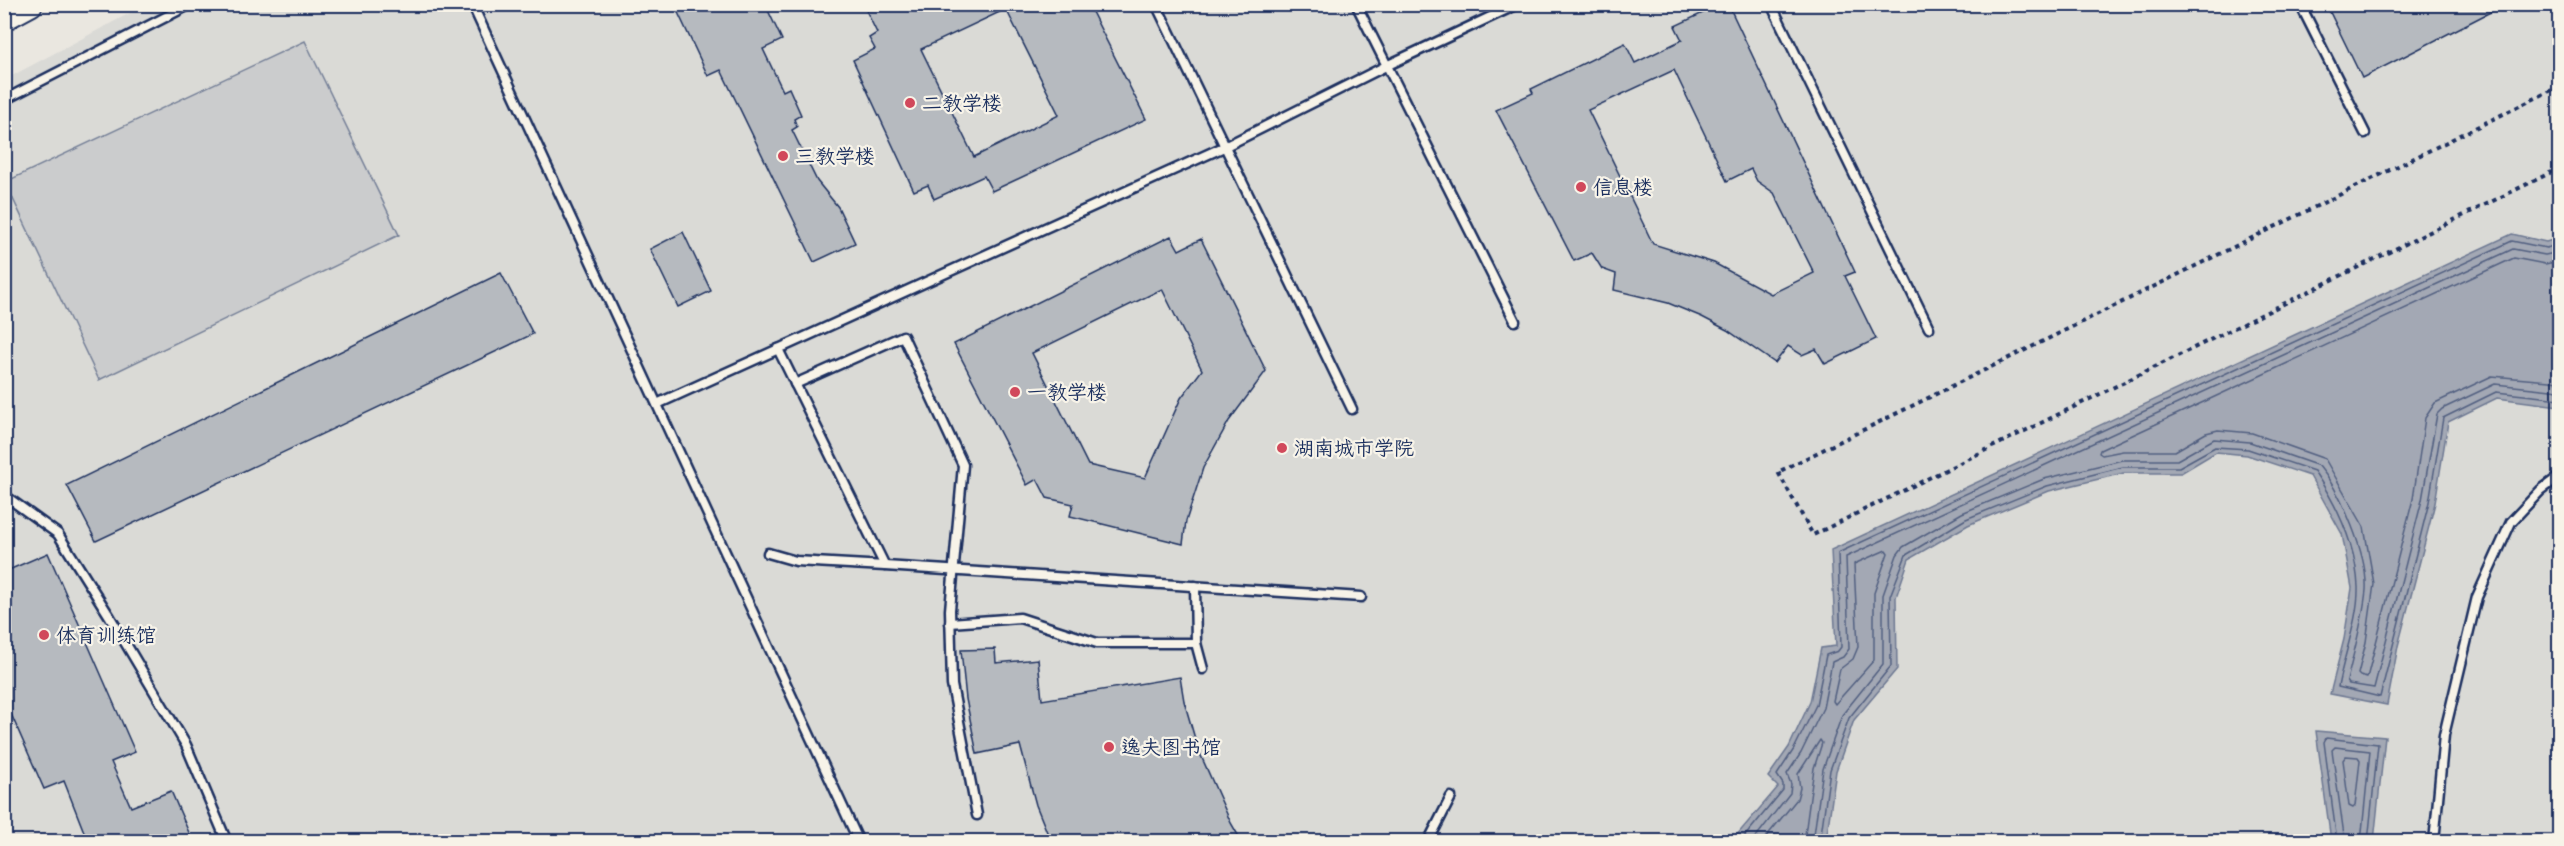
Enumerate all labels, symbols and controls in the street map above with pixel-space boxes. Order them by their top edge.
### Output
place label: 二教学楼 [922,91,1002,115]
marker: 二教学楼 [903,96,917,110]
place label: 三教学楼 [795,144,875,168]
marker: 三教学楼 [776,149,790,163]
place label: 信息楼 [1593,175,1653,199]
marker: 信息楼 [1574,180,1588,194]
place label: 一教学楼 [1027,380,1107,404]
marker: 一教学楼 [1008,385,1022,399]
place label: 湖南城市学院 [1294,436,1414,460]
marker: 湖南城市学院 [1275,441,1289,455]
place label: 体育训练馆 [56,623,156,647]
marker: 体育训练馆 [37,628,51,642]
place label: 逸夫图书馆 [1121,735,1221,759]
marker: 逸夫图书馆 [1102,740,1116,754]

